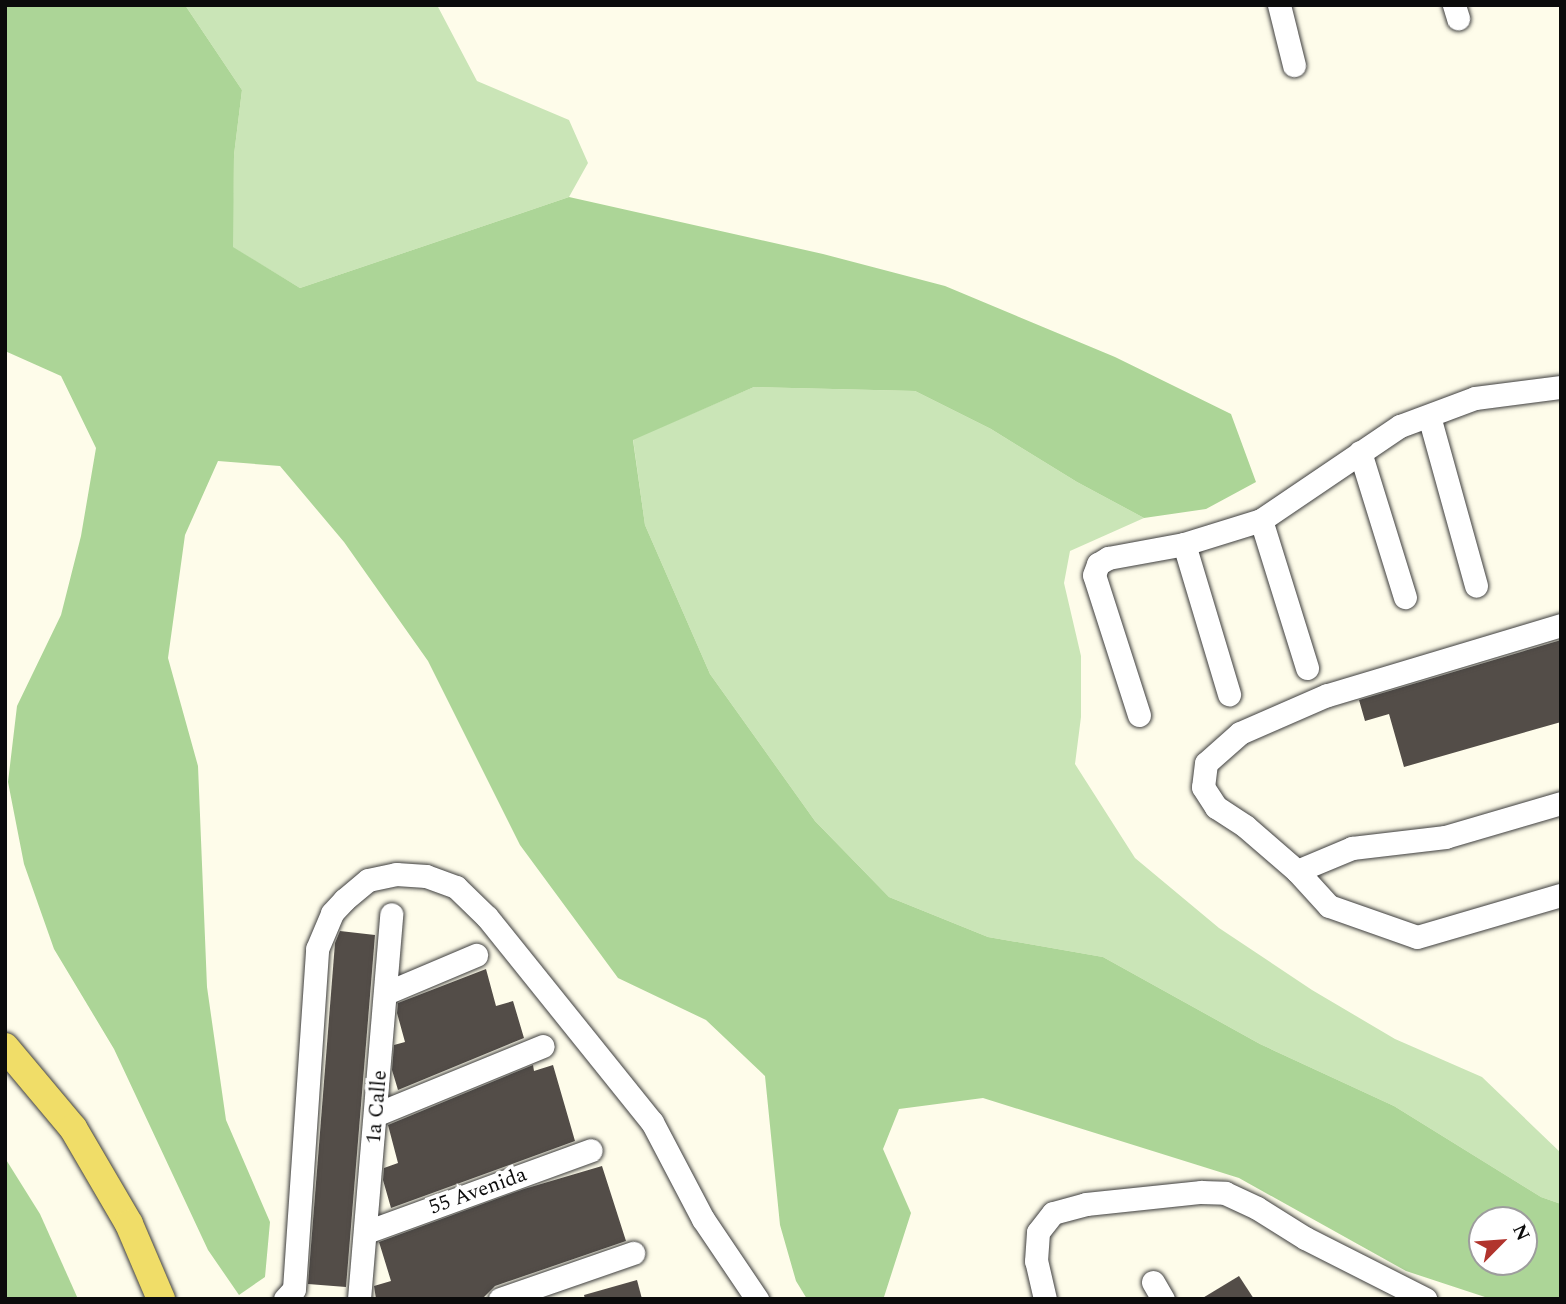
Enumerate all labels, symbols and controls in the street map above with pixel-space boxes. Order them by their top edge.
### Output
street label: 1a Calle [361,1069,393,1145]
street label: 55 Avenida [426,1162,530,1220]
north arrow [1468,1206,1538,1276]
text: N [1504,1220,1537,1246]

